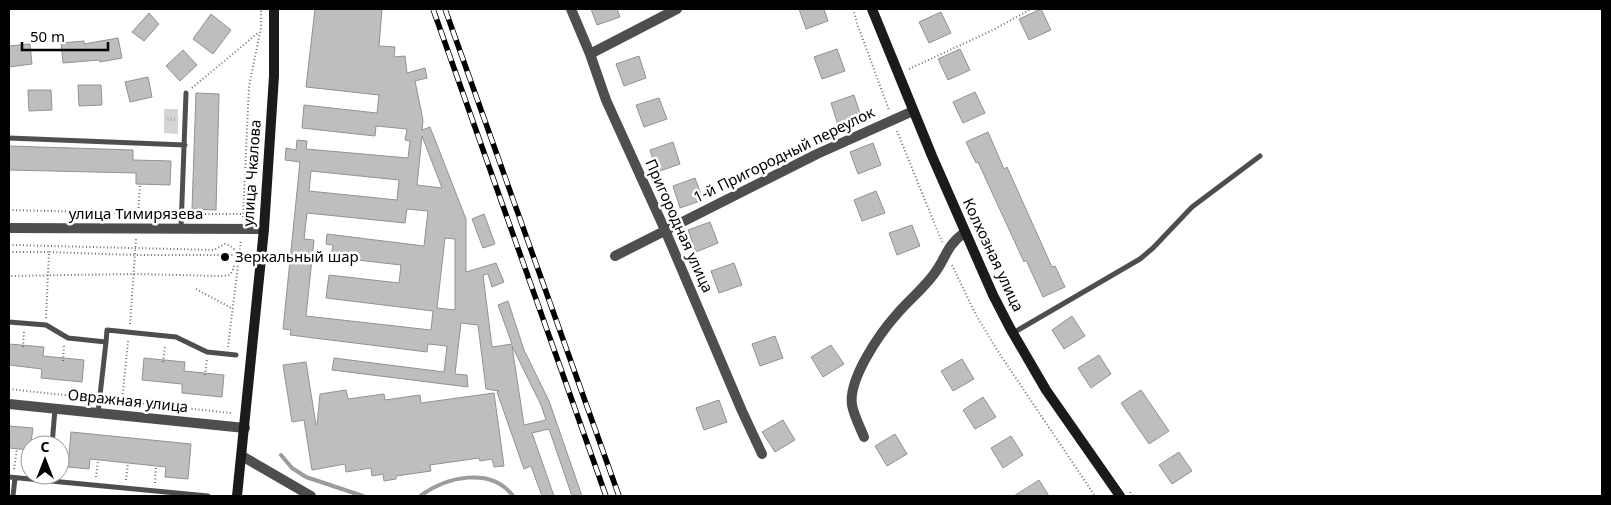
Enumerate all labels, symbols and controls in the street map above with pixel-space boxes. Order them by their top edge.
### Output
scale bar [22,20,109,52]
text: 50 m [30,26,65,46]
street label: 1-й Пригородный переулок [690,101,877,207]
street label: улица Чкалова [237,119,265,227]
street label: Пригородная улица [641,156,718,296]
street label: Колхозная улица [959,195,1029,315]
street label: улица Тимирязева [69,203,203,223]
place label: Зеркальный шар [235,246,359,266]
marker: Зеркальный шар [219,251,231,263]
street label: Овражная улица [67,384,189,416]
north arrow [20,435,70,485]
text: С [40,437,50,456]

